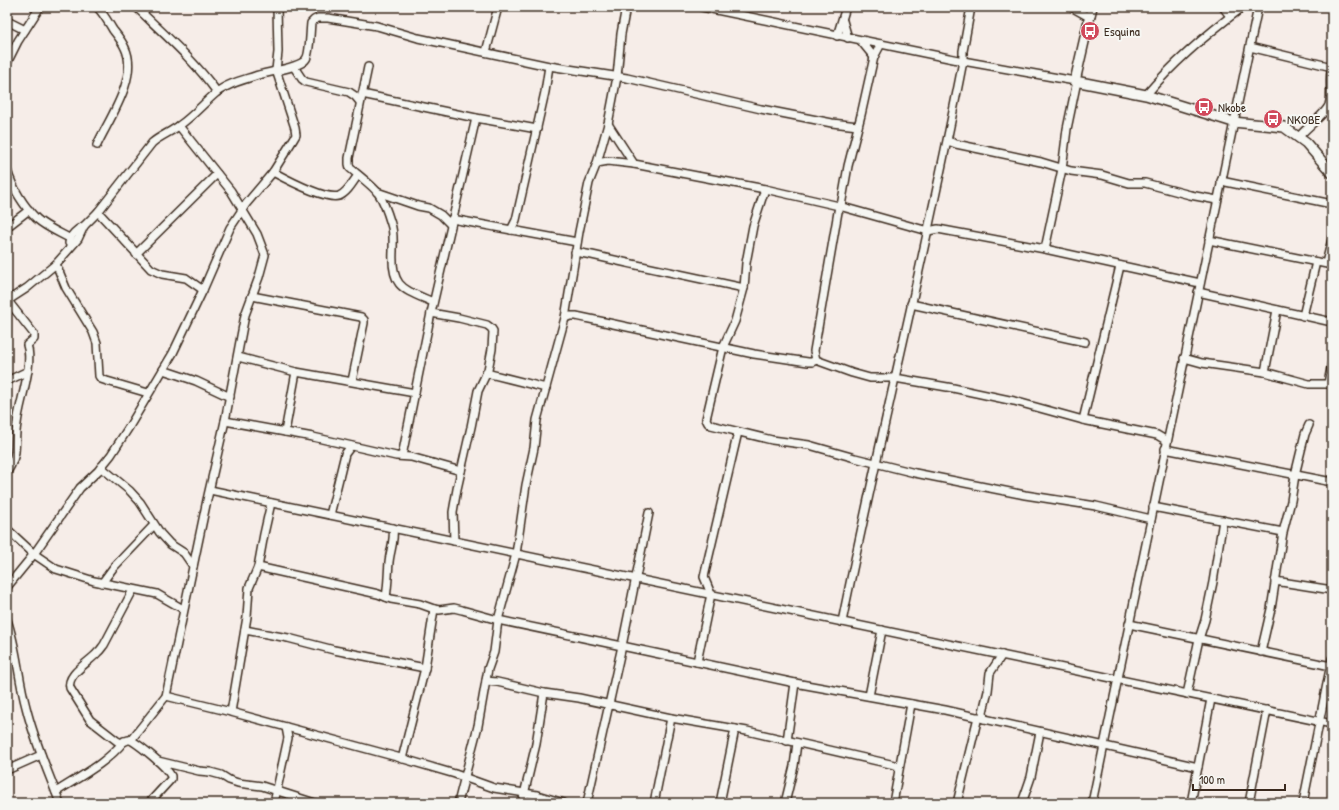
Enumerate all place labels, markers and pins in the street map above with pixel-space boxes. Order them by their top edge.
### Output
bus stop icon: Esquina [1079,20,1101,42]
place label: Esquina [1104,22,1140,40]
bus stop icon: Nkobe [1193,96,1215,118]
place label: Nkobe [1218,98,1246,116]
bus stop icon: NKOBE [1262,108,1284,130]
place label: NKOBE [1287,110,1321,128]

